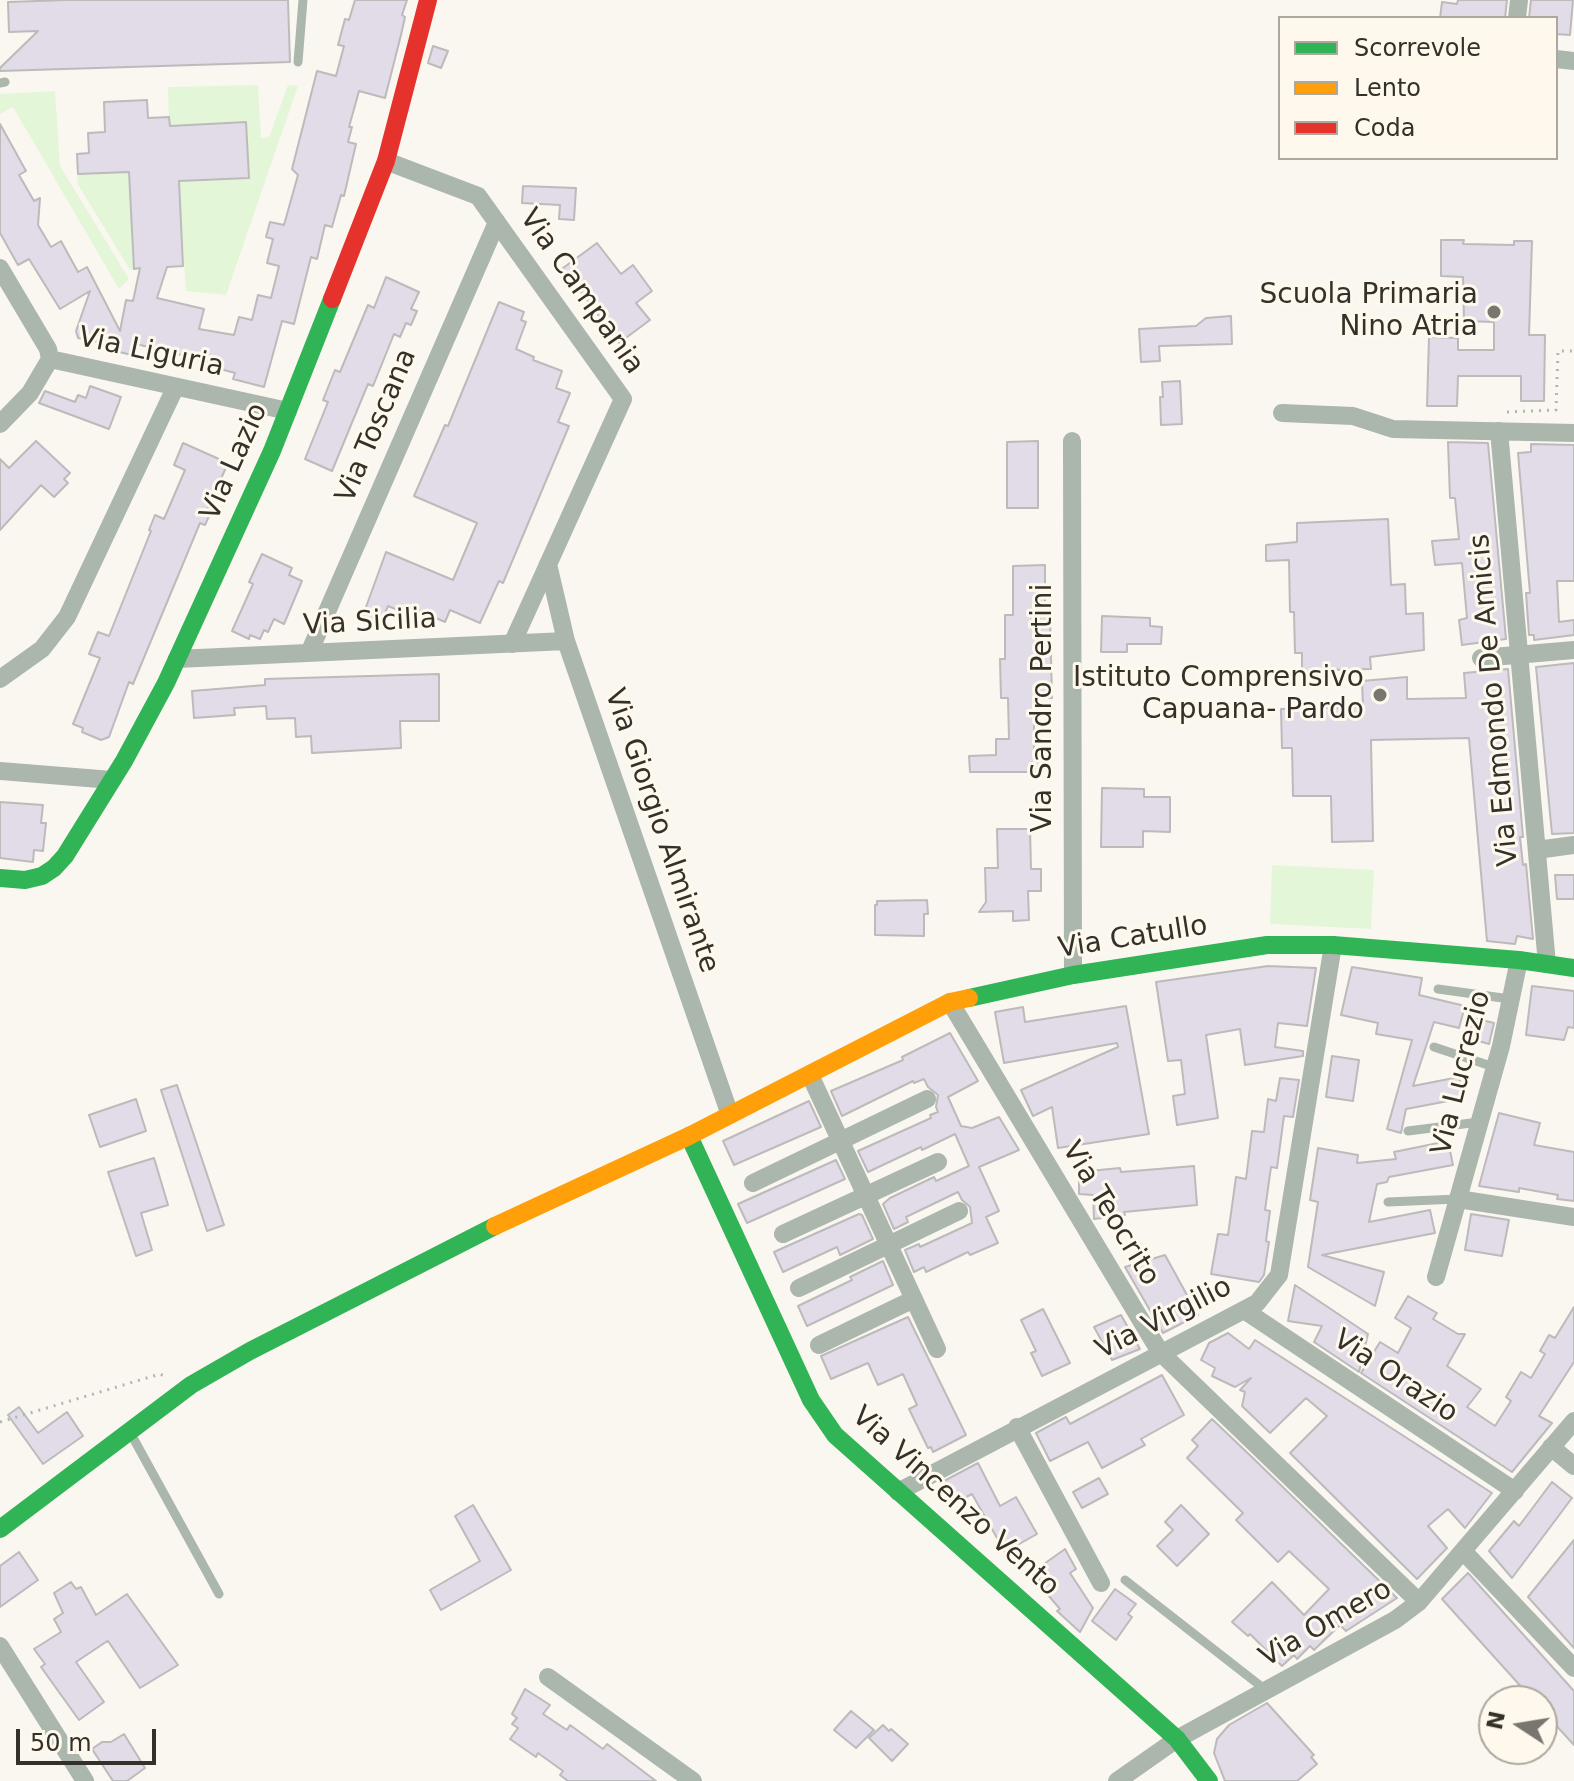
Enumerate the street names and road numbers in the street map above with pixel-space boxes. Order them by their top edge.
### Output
street label: Via Campania [512,203,650,381]
street label: Via Liguria [75,321,227,385]
street label: Via Toscana [330,344,424,508]
street label: Via Lazio [194,398,276,526]
street label: Via Edmondo De Amicis [1464,532,1526,868]
street label: Via Sandro Pertini [1027,584,1061,832]
street label: Via Sicilia [302,603,438,643]
street label: Via Giorgio Almirante [597,685,725,977]
street label: Via Catullo [1056,910,1210,966]
street label: Via Lucrezio [1425,987,1499,1159]
street label: Via Teocrito [1054,1136,1166,1292]
street label: Via Virgilio [1090,1270,1238,1368]
street label: Via Orazio [1326,1323,1464,1431]
street label: Via Vincenzo Vento [844,1400,1066,1604]
street label: Via Omero [1254,1573,1398,1675]

